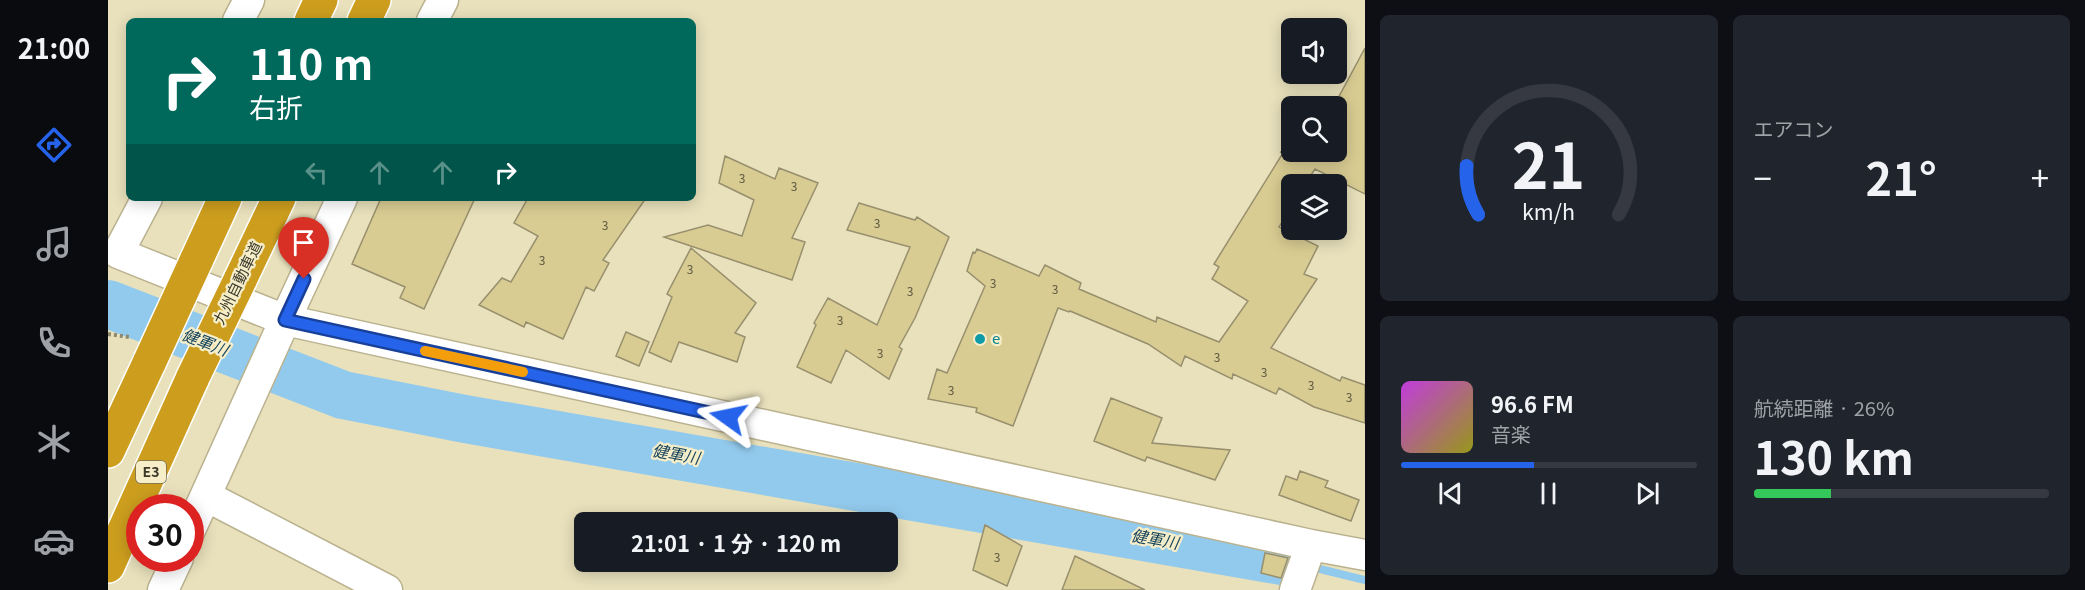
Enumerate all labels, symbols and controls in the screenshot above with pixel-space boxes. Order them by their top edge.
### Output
map controls [1281,18,1347,240]
button: sound [1281,18,1347,84]
text: 21:00 [18,28,90,67]
text: 110 m [249,31,373,92]
icon: right [150,42,228,120]
text: 右折 [249,87,303,126]
button: search [1281,96,1347,162]
text: エアコン [1754,114,1834,143]
text: 21 [1512,117,1586,207]
icon: directions [33,124,75,166]
text: 21° [1866,144,1937,209]
text: − [1754,153,1772,201]
text: + [2031,153,2049,201]
icon: left [300,156,333,189]
icon: ahead [363,156,396,189]
icon: ahead [426,156,459,189]
icon: right [489,156,522,189]
house number: 3 [739,169,745,186]
button: layers [1281,174,1347,240]
house number: 3 [791,177,797,194]
text: km/h [1522,195,1575,226]
house number: 3 [874,214,880,231]
house number: 3 [602,216,608,233]
pin [278,217,329,279]
icon: music [33,223,75,265]
icon: arrive [287,226,320,259]
street label: 九州自動車道 [207,237,266,327]
house number: 3 [539,251,545,268]
house number: 3 [687,260,693,277]
house number: 3 [990,274,996,291]
house number: 3 [1052,280,1058,297]
house number: 3 [907,282,913,299]
house number: 3 [837,311,843,328]
water label: 健軍川 [179,321,234,362]
icon: phone [33,322,75,364]
place label: e [992,327,1000,348]
marker: e [973,332,987,346]
house number: 3 [877,344,883,361]
house number: 3 [1214,348,1220,365]
house number: 3 [1261,363,1267,380]
house number: 3 [1308,376,1314,393]
house number: 3 [948,381,954,398]
position arrow [696,385,760,449]
text: 96.6 FM [1491,387,1574,419]
house number: 3 [1346,388,1352,405]
text: 航続距離 · 26% [1754,393,1894,422]
text: 音楽 [1491,419,1531,448]
icon: climate [33,421,75,463]
text: 130 km [1754,423,1914,488]
water label: 健軍川 [650,437,704,469]
road number: E3 [136,461,166,483]
icon: previous [1434,477,1467,510]
icon: pause [1532,477,1565,510]
icon: next [1631,477,1664,510]
speed limit sign: 30 [126,494,204,572]
icon: car [33,520,75,562]
water label: 健軍川 [1129,522,1183,554]
text: 21:01 · 1 分 · 120 m [631,526,841,558]
house number: 3 [994,548,1000,565]

